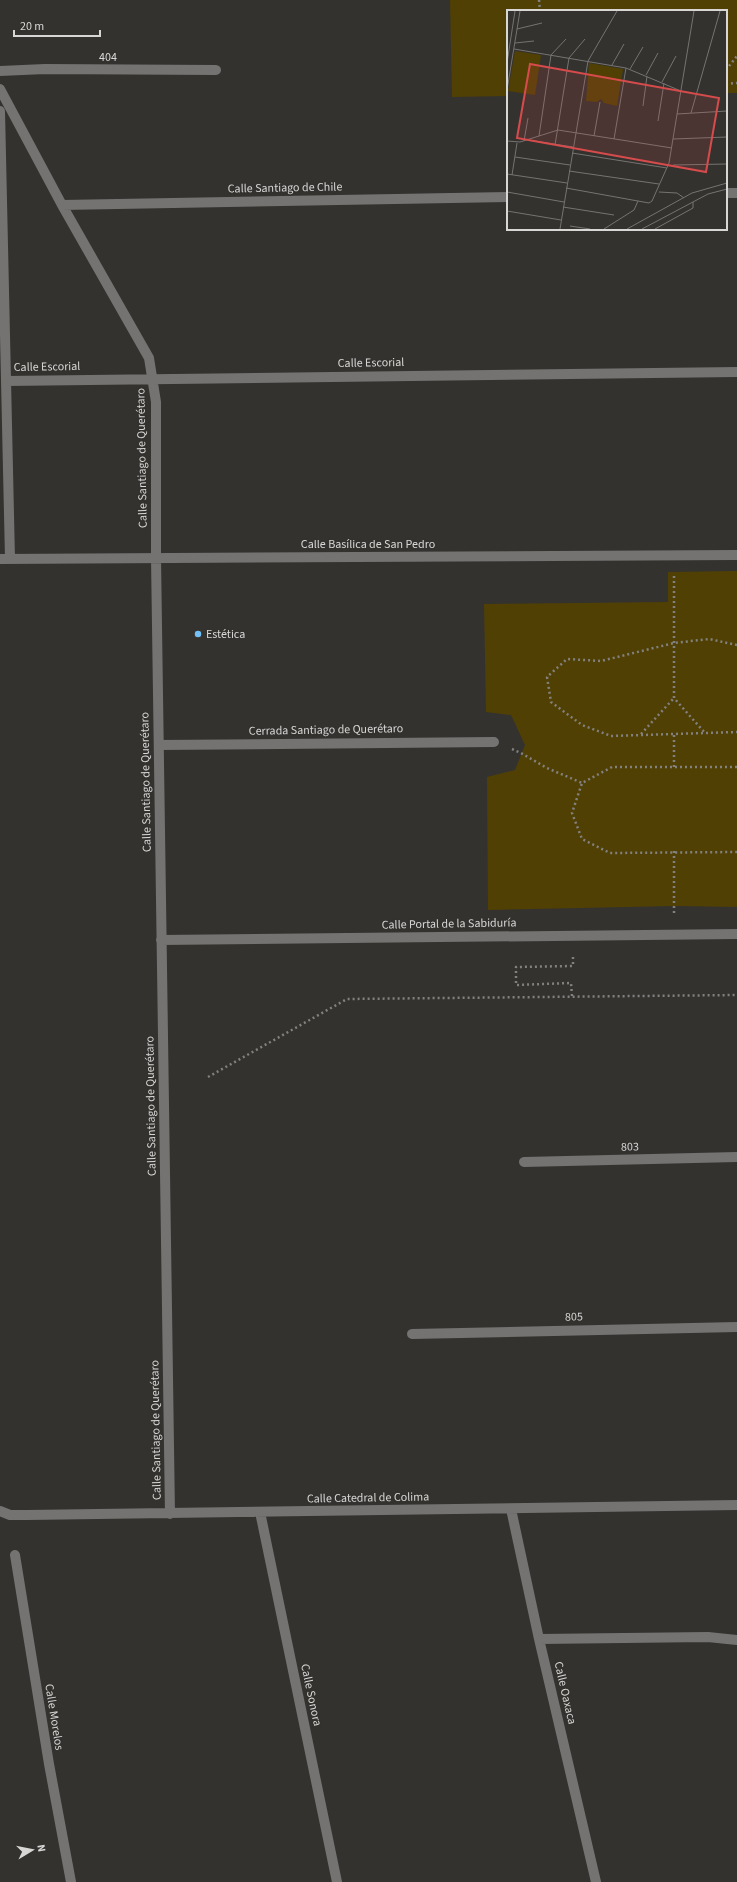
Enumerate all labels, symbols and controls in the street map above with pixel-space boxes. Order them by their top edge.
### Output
inset map [507,10,727,230]
scale bar [14,12,100,38]
text: 20 m [20,18,44,35]
street label: 404 [99,49,117,66]
street label: Calle Santiago de Chile [228,179,342,197]
street label: Calle Escorial [338,354,404,372]
street label: Calle Escorial [14,358,80,376]
street label: Calle Santiago de Querétaro [132,388,152,528]
street label: Calle Basílica de San Pedro [301,536,435,553]
place label: Estética [206,626,245,643]
marker: Estética [193,629,203,639]
street label: Calle Santiago de Querétaro [136,712,156,852]
street label: Cerrada Santiago de Querétaro [249,720,403,740]
street label: Calle Portal de la Sabiduría [381,914,517,934]
street label: Calle Santiago de Querétaro [141,1036,161,1176]
street label: 803 [621,1138,639,1156]
street label: 805 [565,1308,583,1326]
street label: Calle Santiago de Querétaro [146,1360,166,1500]
street label: Calle Catedral de Colima [307,1488,429,1508]
street label: Calle Oaxaca [550,1660,580,1726]
street label: Calle Sonora [296,1662,326,1728]
street label: Calle Morelos [40,1682,68,1752]
north arrow [12,1830,52,1870]
text: N [33,1843,49,1853]

